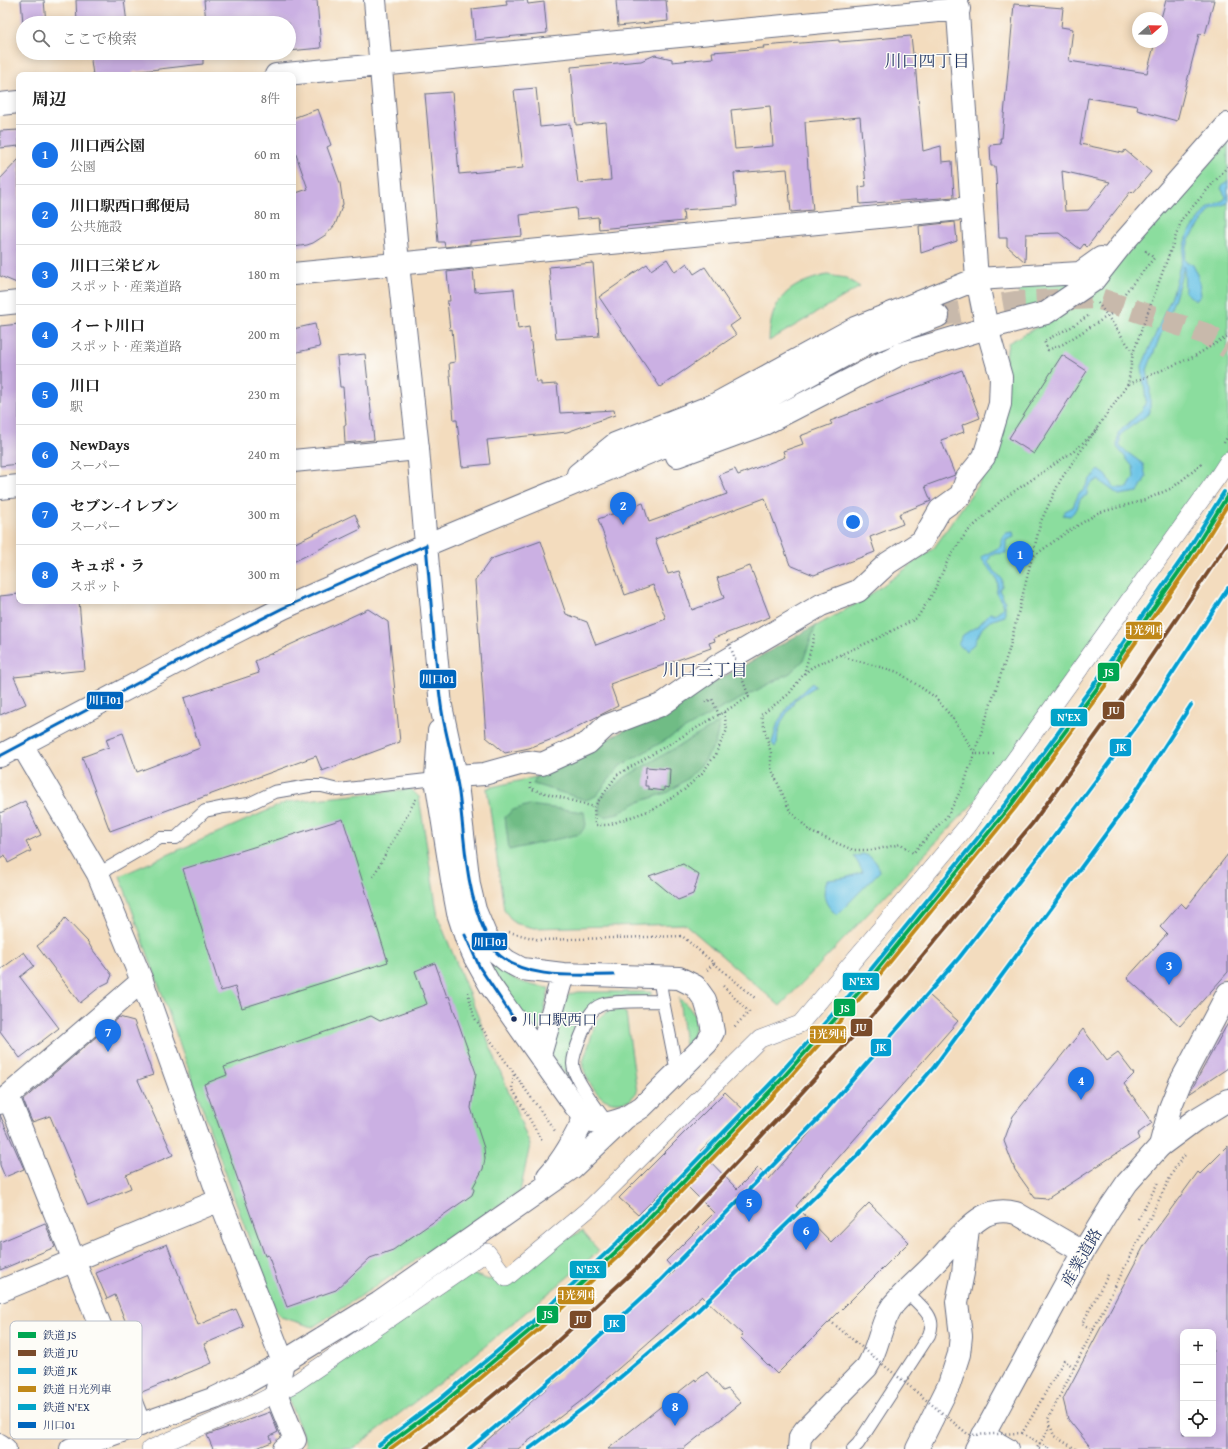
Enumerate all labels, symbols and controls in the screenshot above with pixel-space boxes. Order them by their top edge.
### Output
north arrow [1132,12,1168,48]
search box [16,16,296,60]
icon: search [30,27,52,49]
text: ここで検索 [62,28,137,49]
district label: 川口四丁目 [885,48,970,73]
text: 周辺 [32,86,66,111]
text: 8件 [261,89,280,108]
text: 川口西公園 [70,135,145,156]
text: 1 [42,145,48,164]
text: 60 m [254,145,280,164]
text: 公園 [70,157,96,176]
text: 川口駅西口郵便局 [70,195,190,216]
text: 2 [42,205,48,224]
text: 80 m [254,205,280,224]
text: 公共施設 [70,217,122,236]
text: 川口三栄ビル [70,255,160,276]
text: 3 [42,265,48,284]
text: 180 m [248,265,280,284]
text: スポット · 産業道路 [70,277,182,296]
text: イート川口 [70,315,145,336]
text: 4 [42,325,48,344]
text: 200 m [248,325,280,344]
text: スポット · 産業道路 [70,337,182,356]
text: 川口 [70,375,100,396]
text: 5 [42,385,48,404]
text: 230 m [248,385,280,404]
text: 駅 [70,397,83,416]
text: NewDays [70,434,130,455]
text: 6 [42,445,48,464]
text: 240 m [248,445,280,464]
text: スーパー [70,456,121,475]
pin: 2 [610,492,636,525]
text: セブン-イレブン [70,495,179,516]
text: 7 [42,505,48,524]
text: 300 m [248,505,280,524]
your location [843,512,863,532]
text: スーパー [70,517,121,536]
pin: 1 [1007,541,1033,574]
text: キュポ・ラ [70,555,145,576]
text: 8 [42,565,48,584]
text: 300 m [248,565,280,584]
text: スポット [70,577,122,596]
line badge: 日光列車 [1125,621,1163,640]
text: 日光列車 [1122,622,1166,638]
district label: 川口三丁目 [663,657,748,682]
line badge: JS [1097,662,1120,682]
text: JS [1102,664,1114,680]
line badge: 川口01 [419,669,457,689]
text: 川口01 [421,671,455,687]
line badge: 川口01 [86,691,124,710]
text: 川口01 [88,692,122,708]
line badge: JU [1102,701,1125,720]
text: JU [1106,702,1120,718]
line badge: N'EX [1050,708,1088,727]
text: N'EX [1057,709,1081,725]
line badge: JK [1109,738,1132,757]
text: JK [1114,739,1126,755]
line badge: 川口01 [471,932,508,951]
text: 川口01 [473,934,507,950]
pin: 3 [1156,952,1182,985]
line badge: N'EX [842,972,880,991]
text: N'EX [849,973,873,989]
line badge: JS [833,998,856,1017]
text: JS [838,1000,850,1016]
place label: 川口駅西口 [522,1009,597,1030]
marker: 川口駅西口 [509,1014,519,1024]
line badge: JU [850,1018,873,1037]
pin: 7 [95,1019,121,1052]
text: JU [853,1019,867,1035]
line badge: 日光列車 [809,1025,847,1044]
text: 日光列車 [806,1026,850,1042]
line badge: JK [870,1038,892,1057]
text: JK [874,1039,886,1055]
pin: 4 [1068,1067,1094,1100]
pin: 5 [736,1189,762,1222]
pin: 6 [793,1217,819,1250]
street label: 産業道路 [1055,1223,1107,1291]
line badge: N'EX [569,1260,607,1279]
text: N'EX [576,1261,600,1277]
line badge: 日光列車 [557,1286,595,1305]
text: 日光列車 [554,1287,598,1303]
line badge: JS [536,1305,559,1324]
text: JS [541,1306,553,1322]
line badge: JU [569,1310,592,1329]
text: JU [573,1311,587,1327]
line badge: JK [603,1314,626,1333]
text: JK [607,1315,619,1331]
legend [10,1321,142,1439]
text: 鉄道 JS [43,1327,76,1343]
map controls [1180,1329,1216,1437]
button: + [1180,1329,1216,1365]
text: 鉄道 JU [43,1345,78,1361]
text: 鉄道 JK [43,1363,78,1379]
button: − [1180,1365,1216,1401]
text: 鉄道 日光列車 [43,1381,111,1397]
pin: 8 [662,1393,688,1426]
text: 鉄道 N'EX [43,1399,90,1415]
button: locate [1180,1401,1216,1437]
text: 川口01 [43,1417,76,1433]

